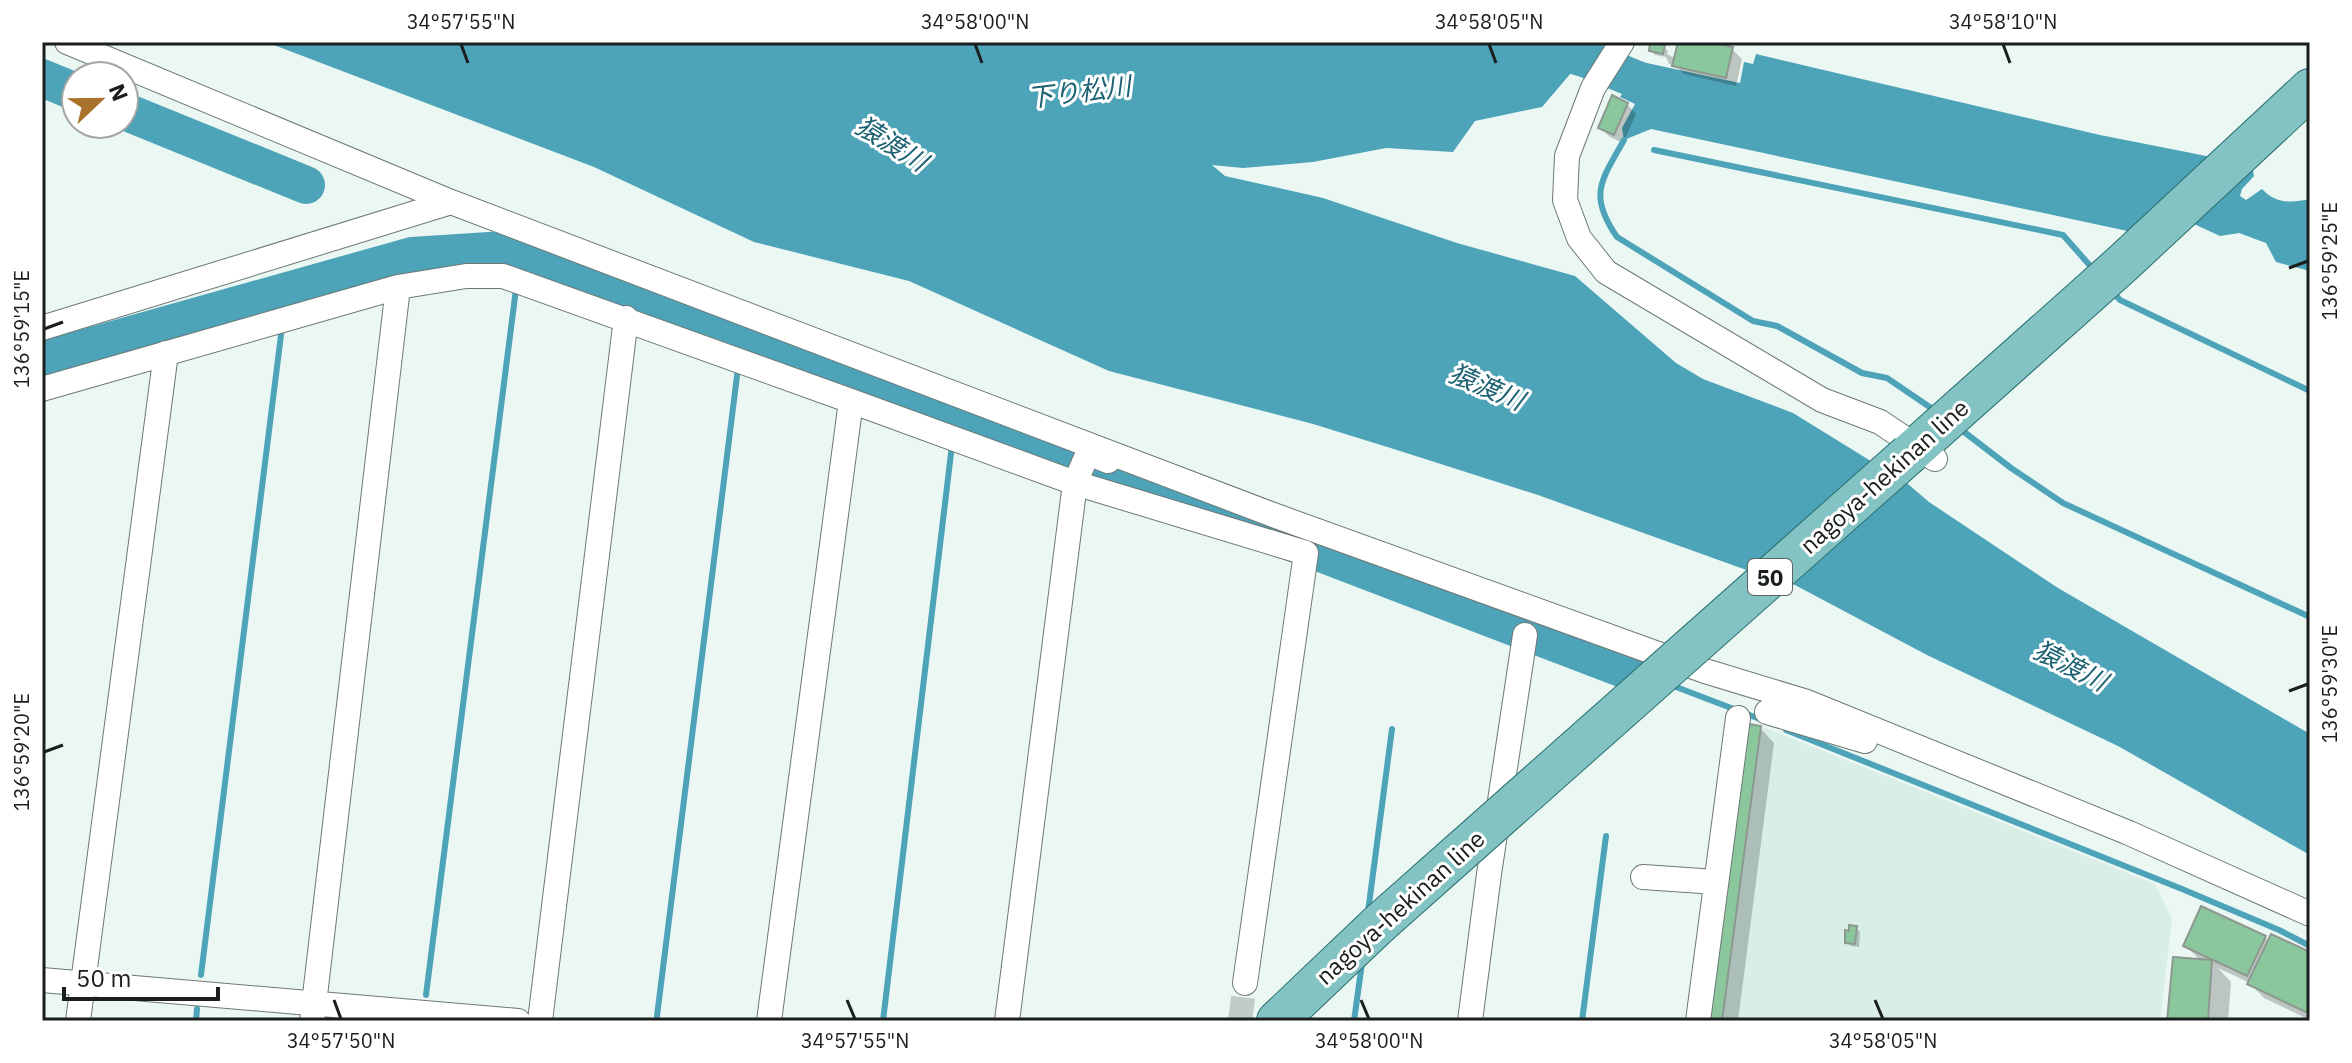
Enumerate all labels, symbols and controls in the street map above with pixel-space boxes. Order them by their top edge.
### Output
text: 34°57'55"N [407,8,515,35]
text: 34°58'00"N [921,8,1029,35]
text: 34°58'05"N [1435,8,1543,35]
text: 34°58'10"N [1949,8,2057,35]
north arrow [60,60,140,140]
water label: 下り松川 [1025,67,1136,114]
text: N [103,80,135,105]
water label: 猿渡川 [850,108,937,180]
text: 136°59'25"E [2316,202,2343,320]
text: 136°59'15"E [8,270,35,388]
water label: 猿渡川 [1444,355,1532,418]
street label: nagoya-hekinan line [1793,392,1975,560]
road number: 50 [1748,559,1792,595]
text: 136°59'30"E [2316,625,2343,743]
water label: 猿渡川 [2029,632,2116,699]
text: 136°59'20"E [8,693,35,811]
street label: nagoya-hekinan line [1309,823,1491,991]
scale bar [64,951,218,1001]
text: 50 m [76,962,131,994]
text: 34°57'50"N [287,1027,395,1054]
text: 34°57'55"N [801,1027,909,1054]
text: 34°58'00"N [1315,1027,1423,1054]
text: 34°58'05"N [1829,1027,1937,1054]

